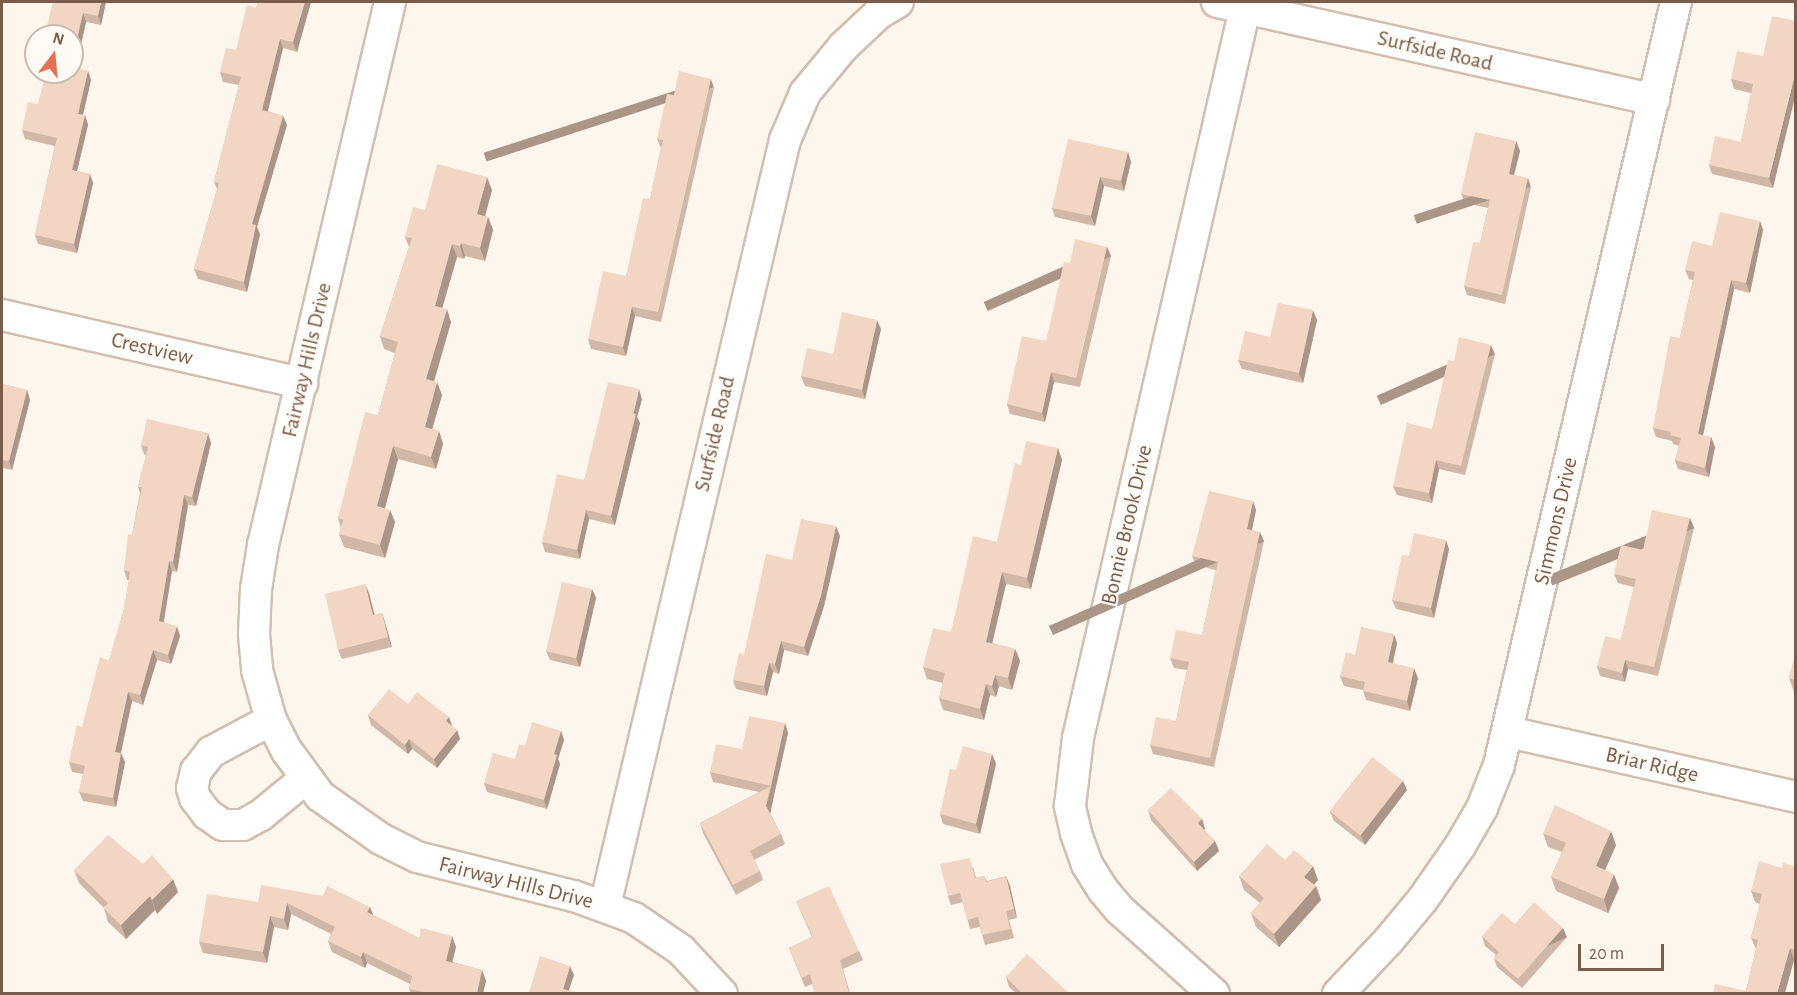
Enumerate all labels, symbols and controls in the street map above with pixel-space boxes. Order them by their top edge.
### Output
north arrow [24,24,84,84]
street label: Surfside Road [1375,25,1495,77]
text: N [51,29,66,48]
street label: Fairway Hills Drive [276,280,338,440]
street label: Crestview [109,327,195,371]
street label: Surfside Road [689,374,741,494]
street label: Bonnie Brook Drive [1096,442,1158,608]
street label: Simmons Drive [1528,455,1584,587]
street label: Briar Ridge [1603,742,1701,788]
street label: Fairway Hills Drive [436,851,596,915]
scale bar [1581,932,1666,970]
text: 20 m [1589,945,1624,963]

